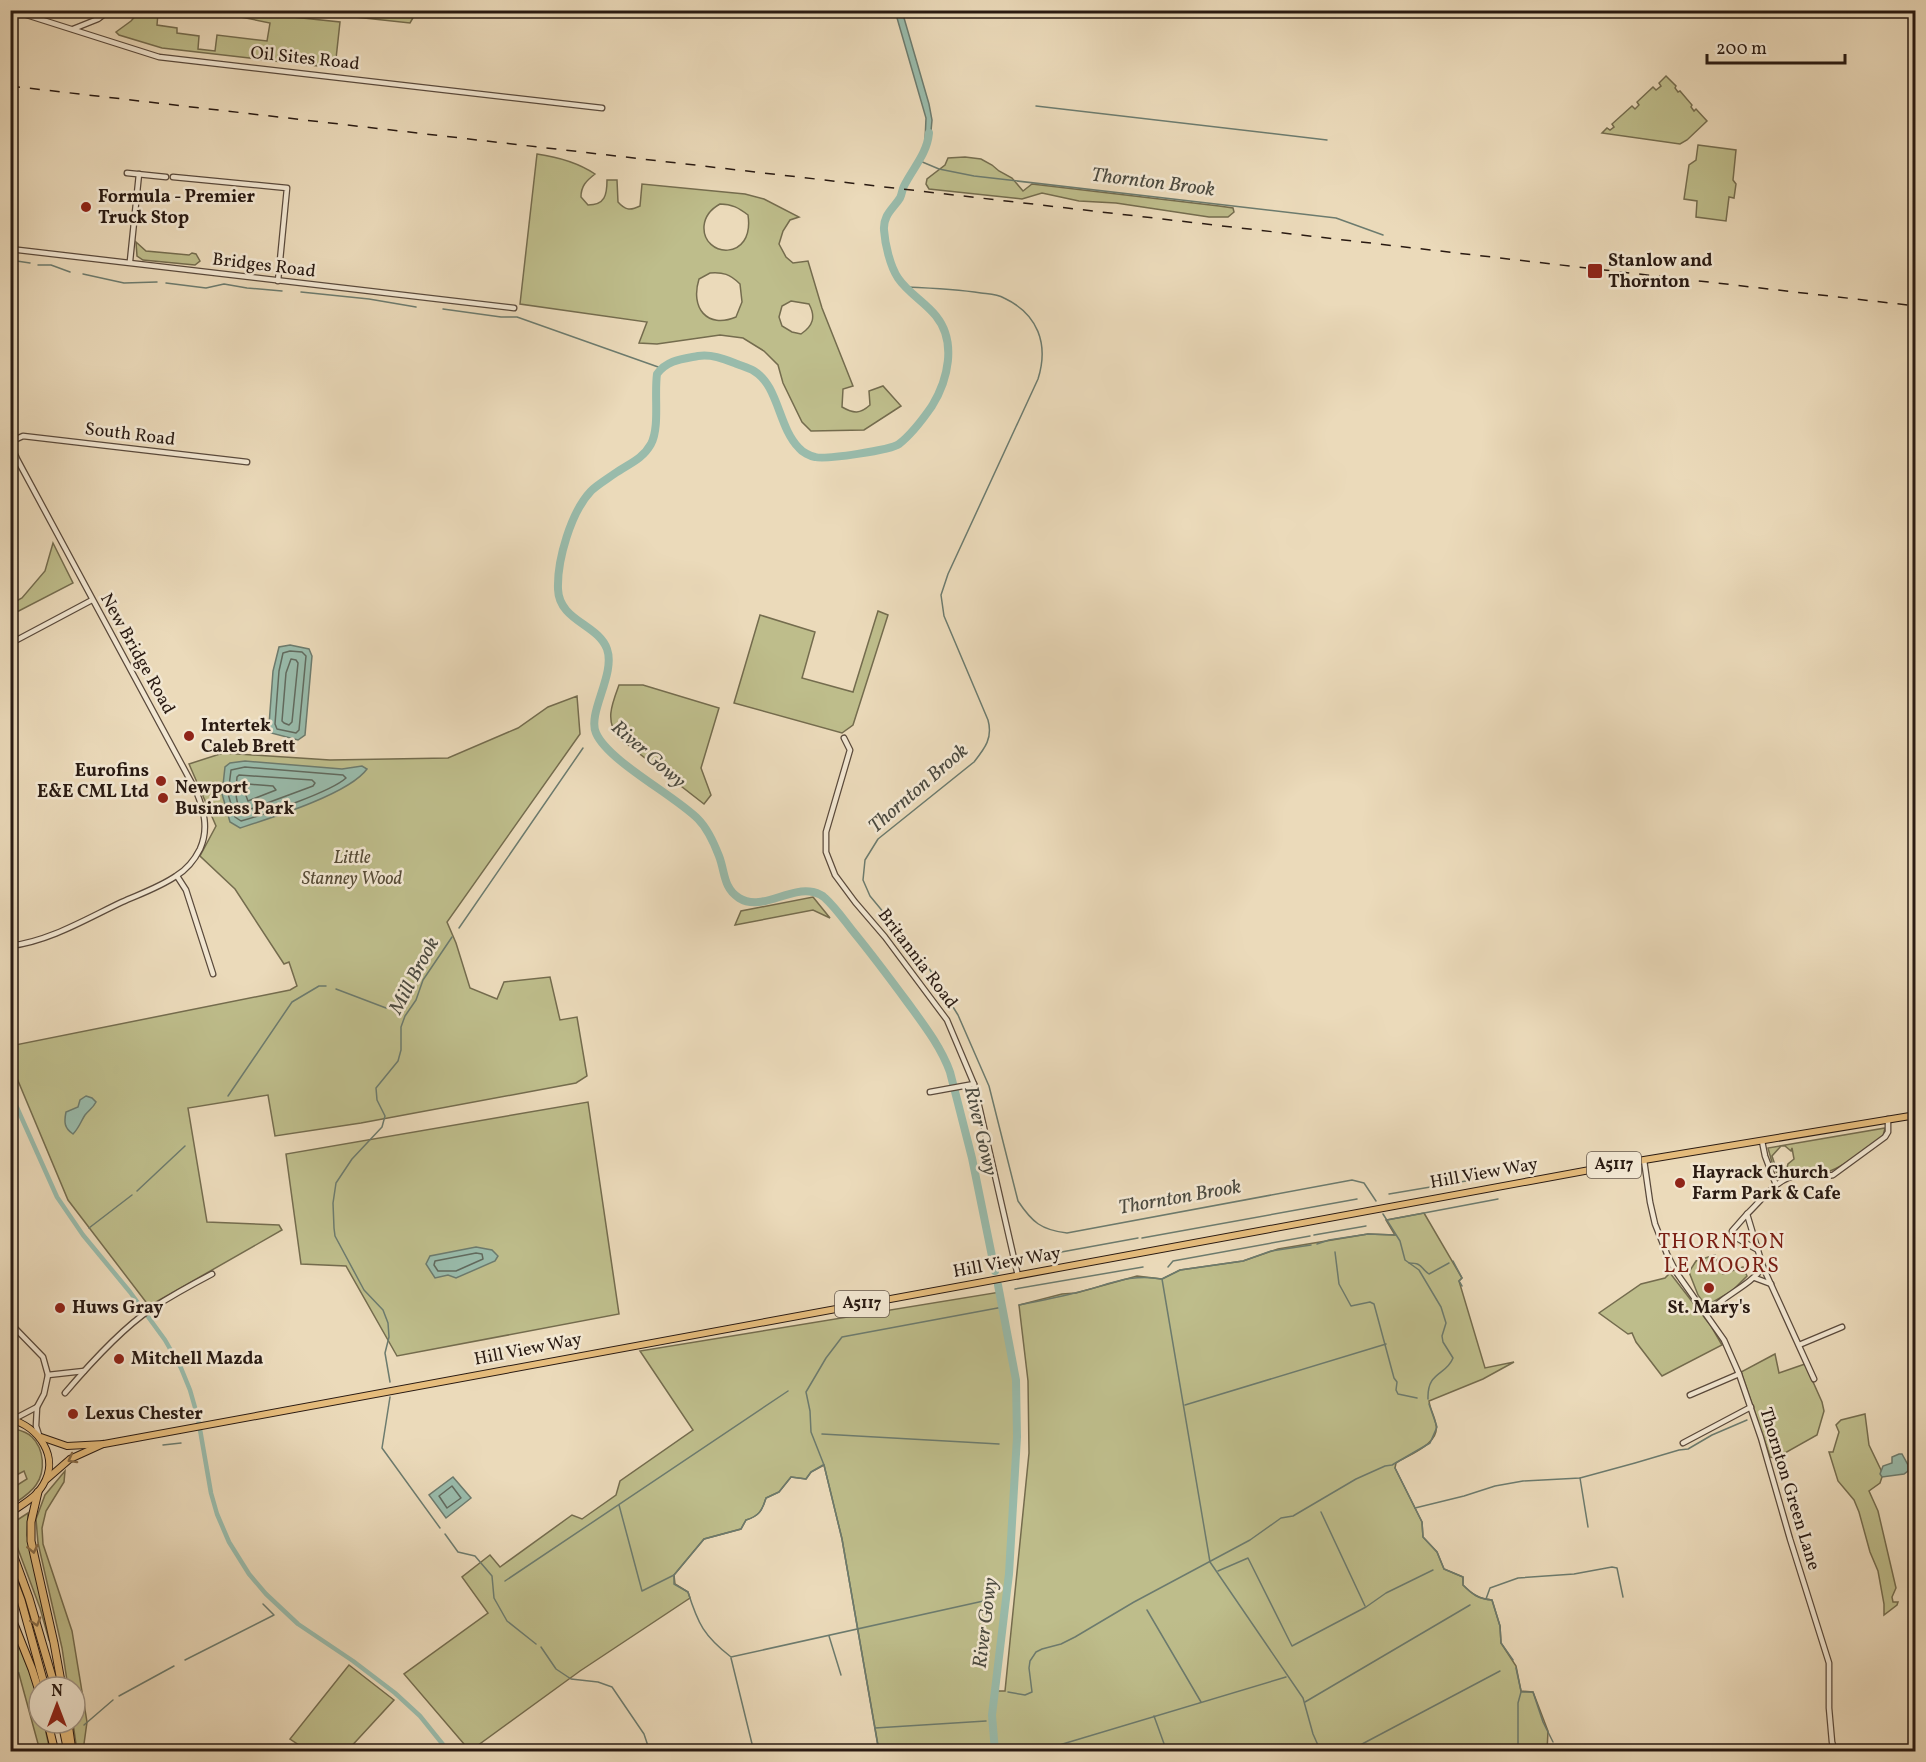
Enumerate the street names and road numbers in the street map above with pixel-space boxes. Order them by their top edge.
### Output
street label: Oil Sites Road [249,41,361,77]
street label: Bridges Road [211,247,317,285]
street label: South Road [83,417,177,453]
street label: New Bridge Road [93,589,181,719]
street label: Britannia Road [871,904,963,1014]
street label: Hill View Way [1428,1152,1540,1196]
road number: A5117 [1587,1152,1641,1178]
street label: Hill View Way [951,1241,1063,1285]
road number: A5117 [835,1291,889,1317]
street label: Hill View Way [472,1327,584,1373]
street label: Thornton Green Lane [1752,1404,1826,1574]

